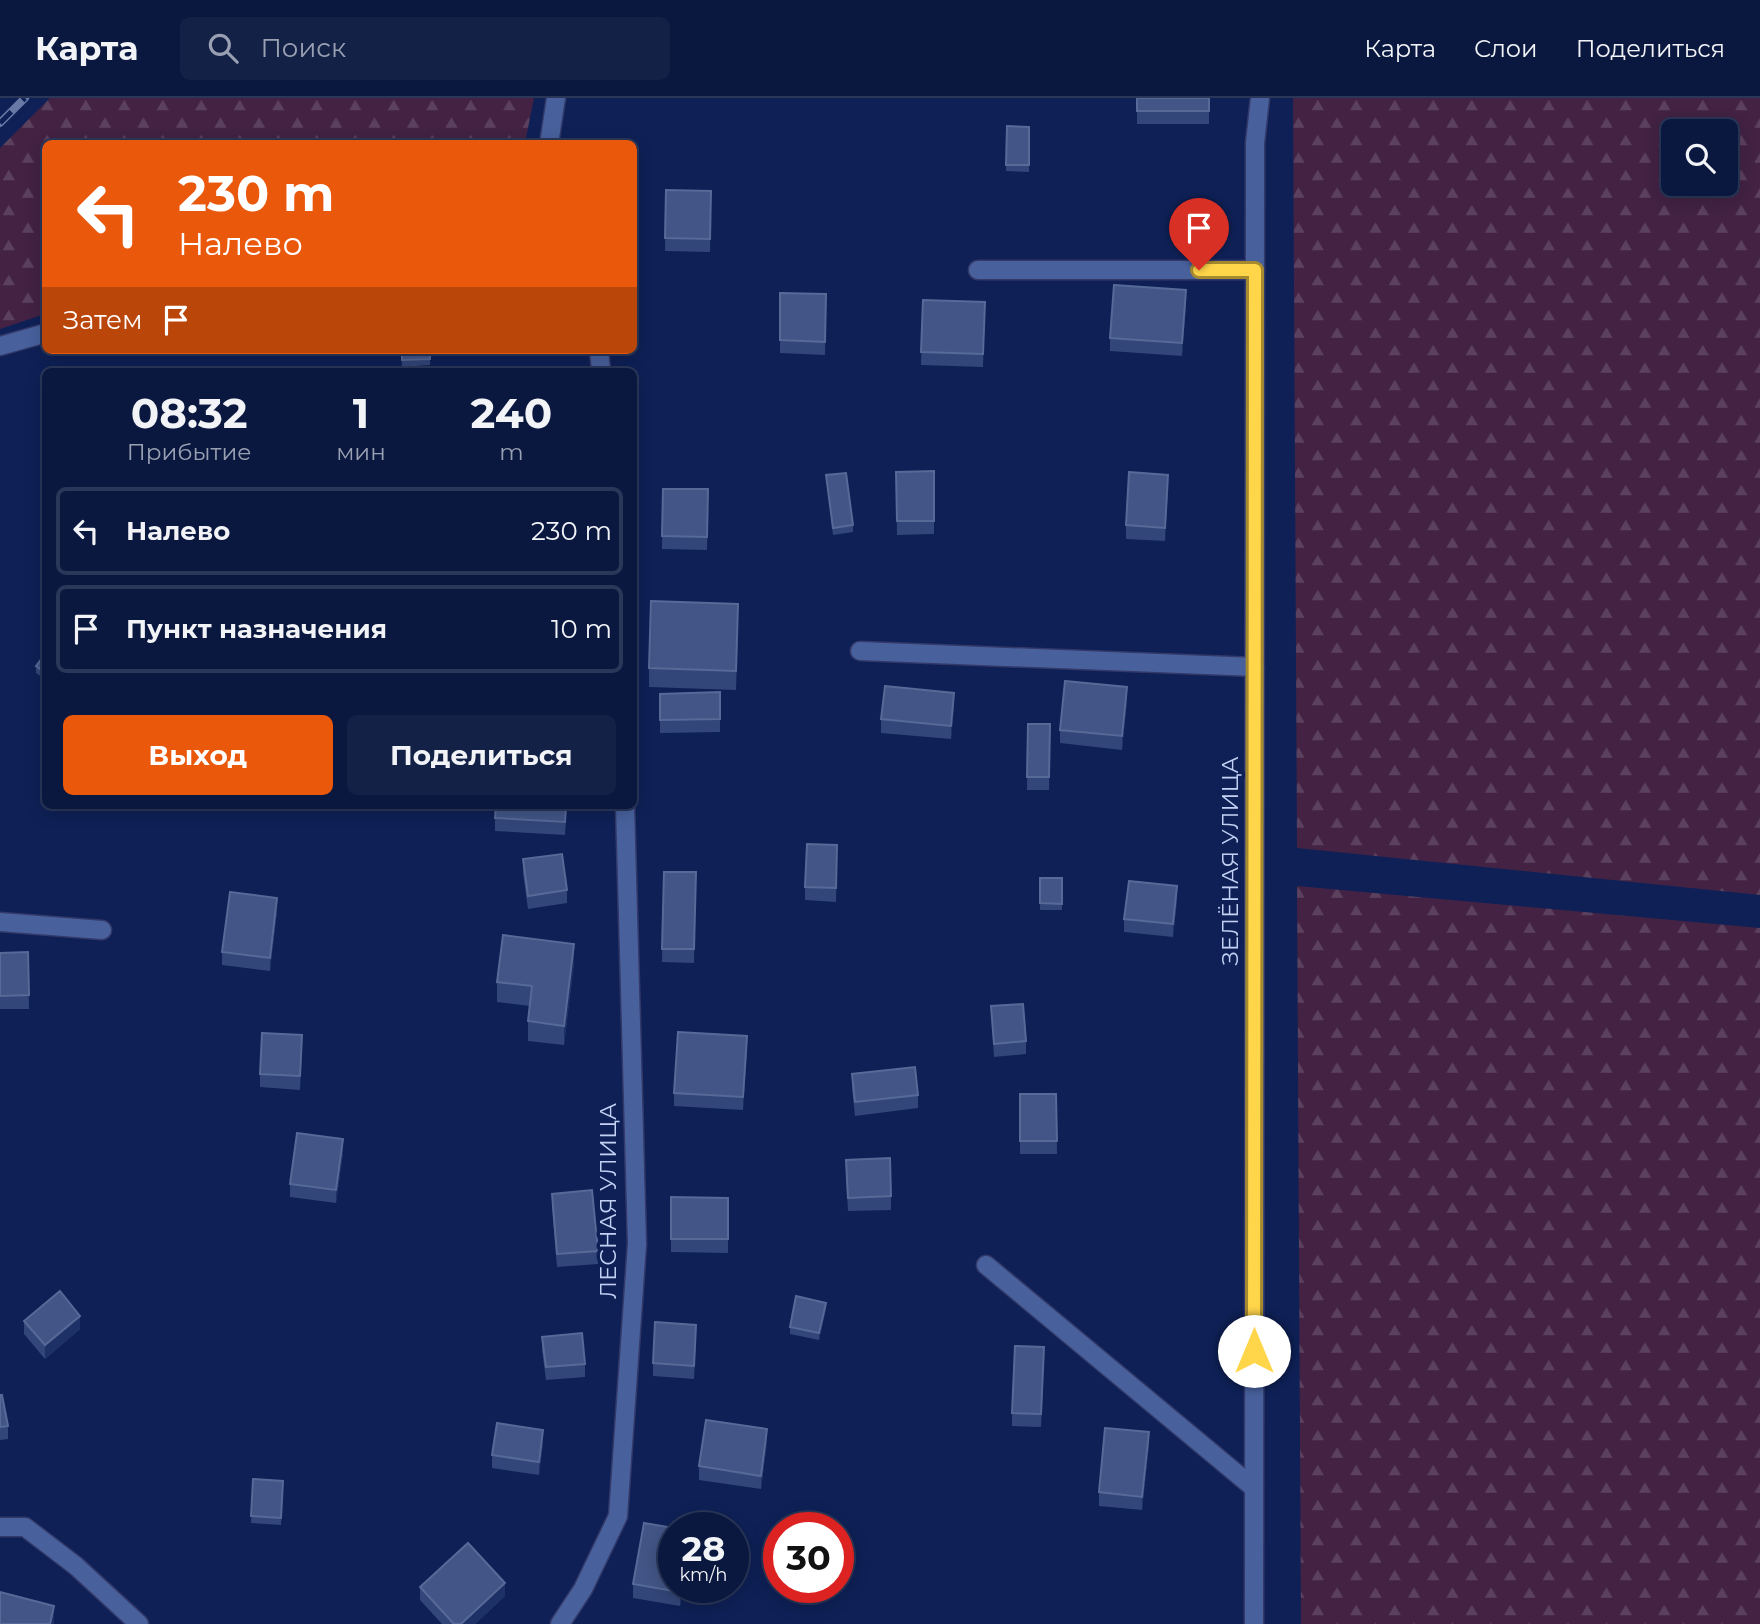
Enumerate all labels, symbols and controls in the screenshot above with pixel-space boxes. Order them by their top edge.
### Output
search box [180,17,670,80]
text: Карта [35,28,138,68]
icon: search [204,29,242,67]
text: Поиск [260,32,346,64]
text: Карта [1364,34,1436,63]
text: Слои [1474,34,1538,63]
text: Поделиться [1576,34,1725,63]
map controls [1661,119,1738,196]
button: search [1661,119,1738,196]
text: 230 m [178,164,334,223]
icon: left [63,168,154,259]
pin [1169,198,1229,270]
icon: arrive [1180,209,1218,247]
text: Налево [178,224,303,263]
icon: arrive [157,301,195,339]
text: Затем [63,304,143,336]
text: 08:32 [131,387,247,439]
text: 1 [353,387,369,439]
text: 240 [470,387,552,439]
text: Прибытие [127,438,251,466]
text: мин [336,438,386,466]
text: m [499,438,524,466]
icon: left [67,512,105,550]
text: Налево [126,515,230,547]
text: 230 m [531,515,612,547]
icon: arrive [67,610,105,648]
text: Пункт назначения [126,613,387,645]
text: 10 m [551,613,612,645]
button: Выход [63,715,333,795]
button: Поделиться [347,715,616,795]
street label: ЗЕЛЁНАЯ УЛИЦА [1216,756,1244,966]
street label: ЛЕСНАЯ УЛИЦА [594,1103,622,1299]
position arrow [1217,1314,1291,1388]
speed limit sign: 30 [763,1512,854,1603]
text: 28 [682,1527,725,1570]
text: km/h [679,1564,728,1586]

